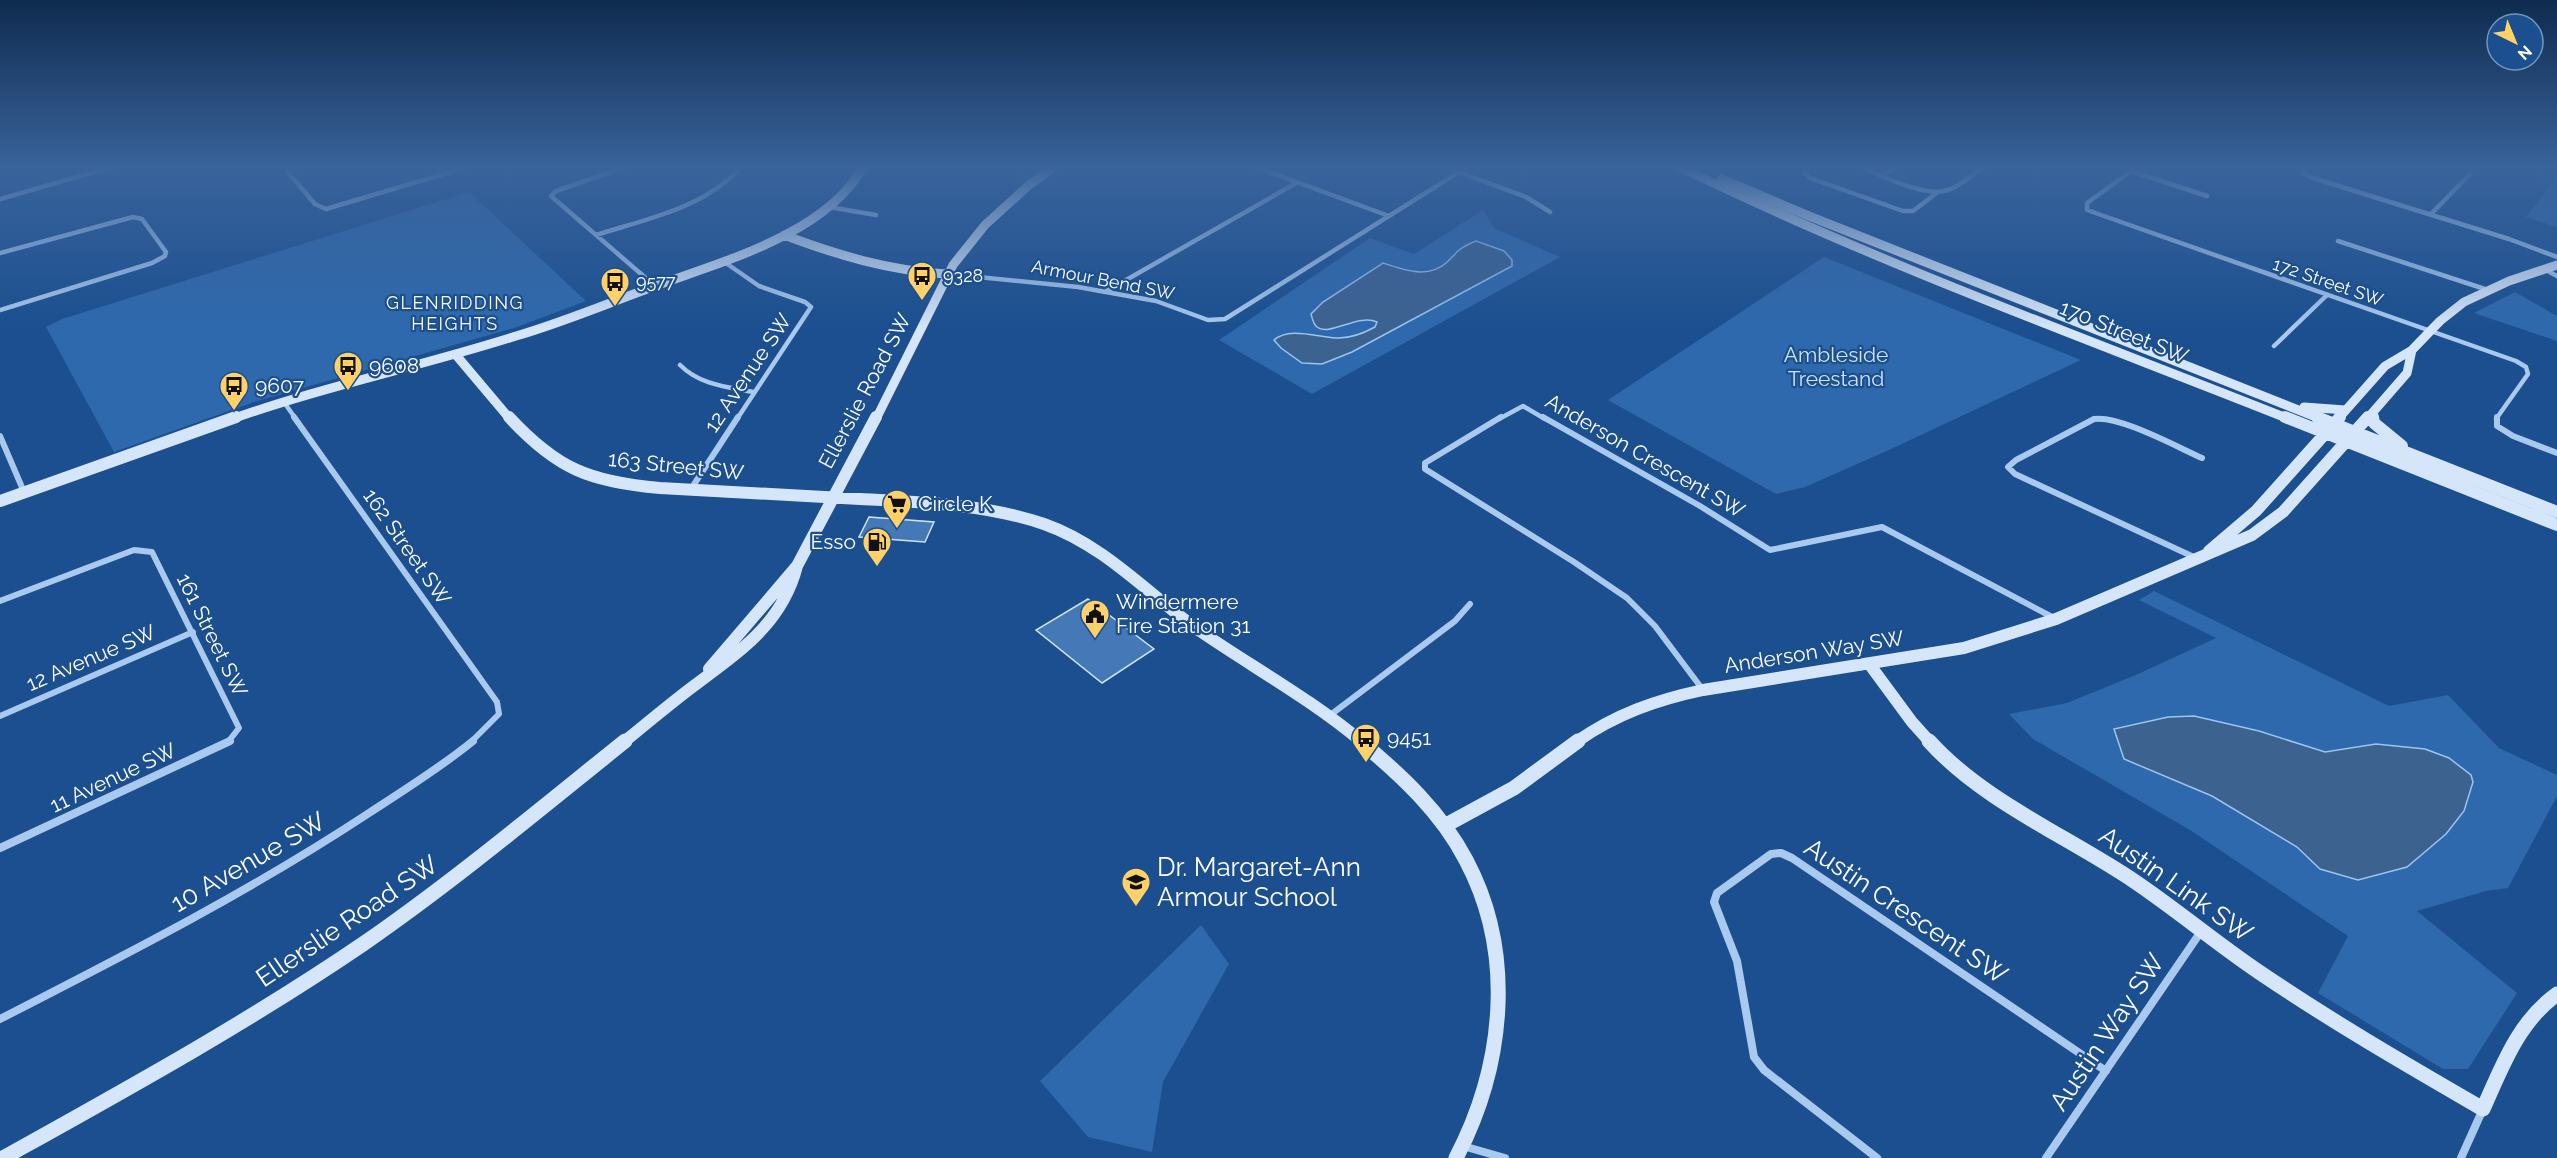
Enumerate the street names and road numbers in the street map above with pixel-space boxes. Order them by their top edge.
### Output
street label: 172 Street SW [2270,253,2386,310]
street label: Armour Bend SW [1030,255,1177,304]
street label: 170 Street SW [2056,294,2192,369]
street label: 12 Avenue SW [699,308,797,437]
street label: Ellerslie Road SW [813,309,916,473]
street label: Anderson Crescent SW [1541,388,1749,523]
street label: 163 Street SW [607,446,745,485]
street label: 162 Street SW [358,484,457,610]
street label: 161 Street SW [172,569,253,700]
street label: 12 Avenue SW [22,619,159,696]
street label: Anderson Way SW [1722,625,1905,678]
street label: 11 Avenue SW [46,737,180,818]
street label: 10 Avenue SW [165,806,331,918]
street label: Austin Link SW [2093,820,2259,948]
street label: Austin Crescent SW [1799,832,2013,990]
street label: Ellerslie Road SW [250,849,444,993]
street label: Austin Way SW [2043,948,2171,1116]

